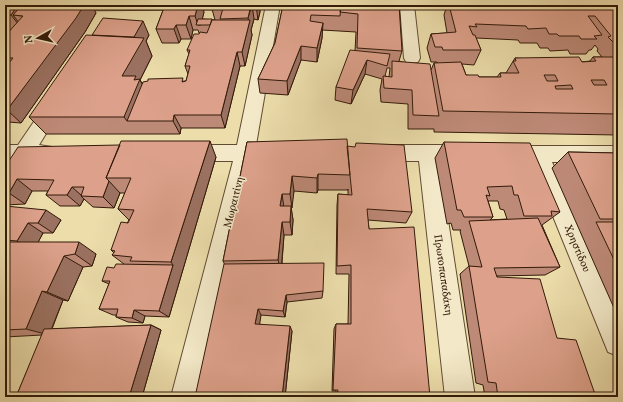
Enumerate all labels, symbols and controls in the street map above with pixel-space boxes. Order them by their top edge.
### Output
north arrow [18,18,58,58]
text: N [22,34,38,44]
street label: Μωραιτίνη [221,175,248,230]
street label: Χρηστίδου [560,223,593,275]
street label: Πρωτοπαπαδάκη [429,234,456,317]

